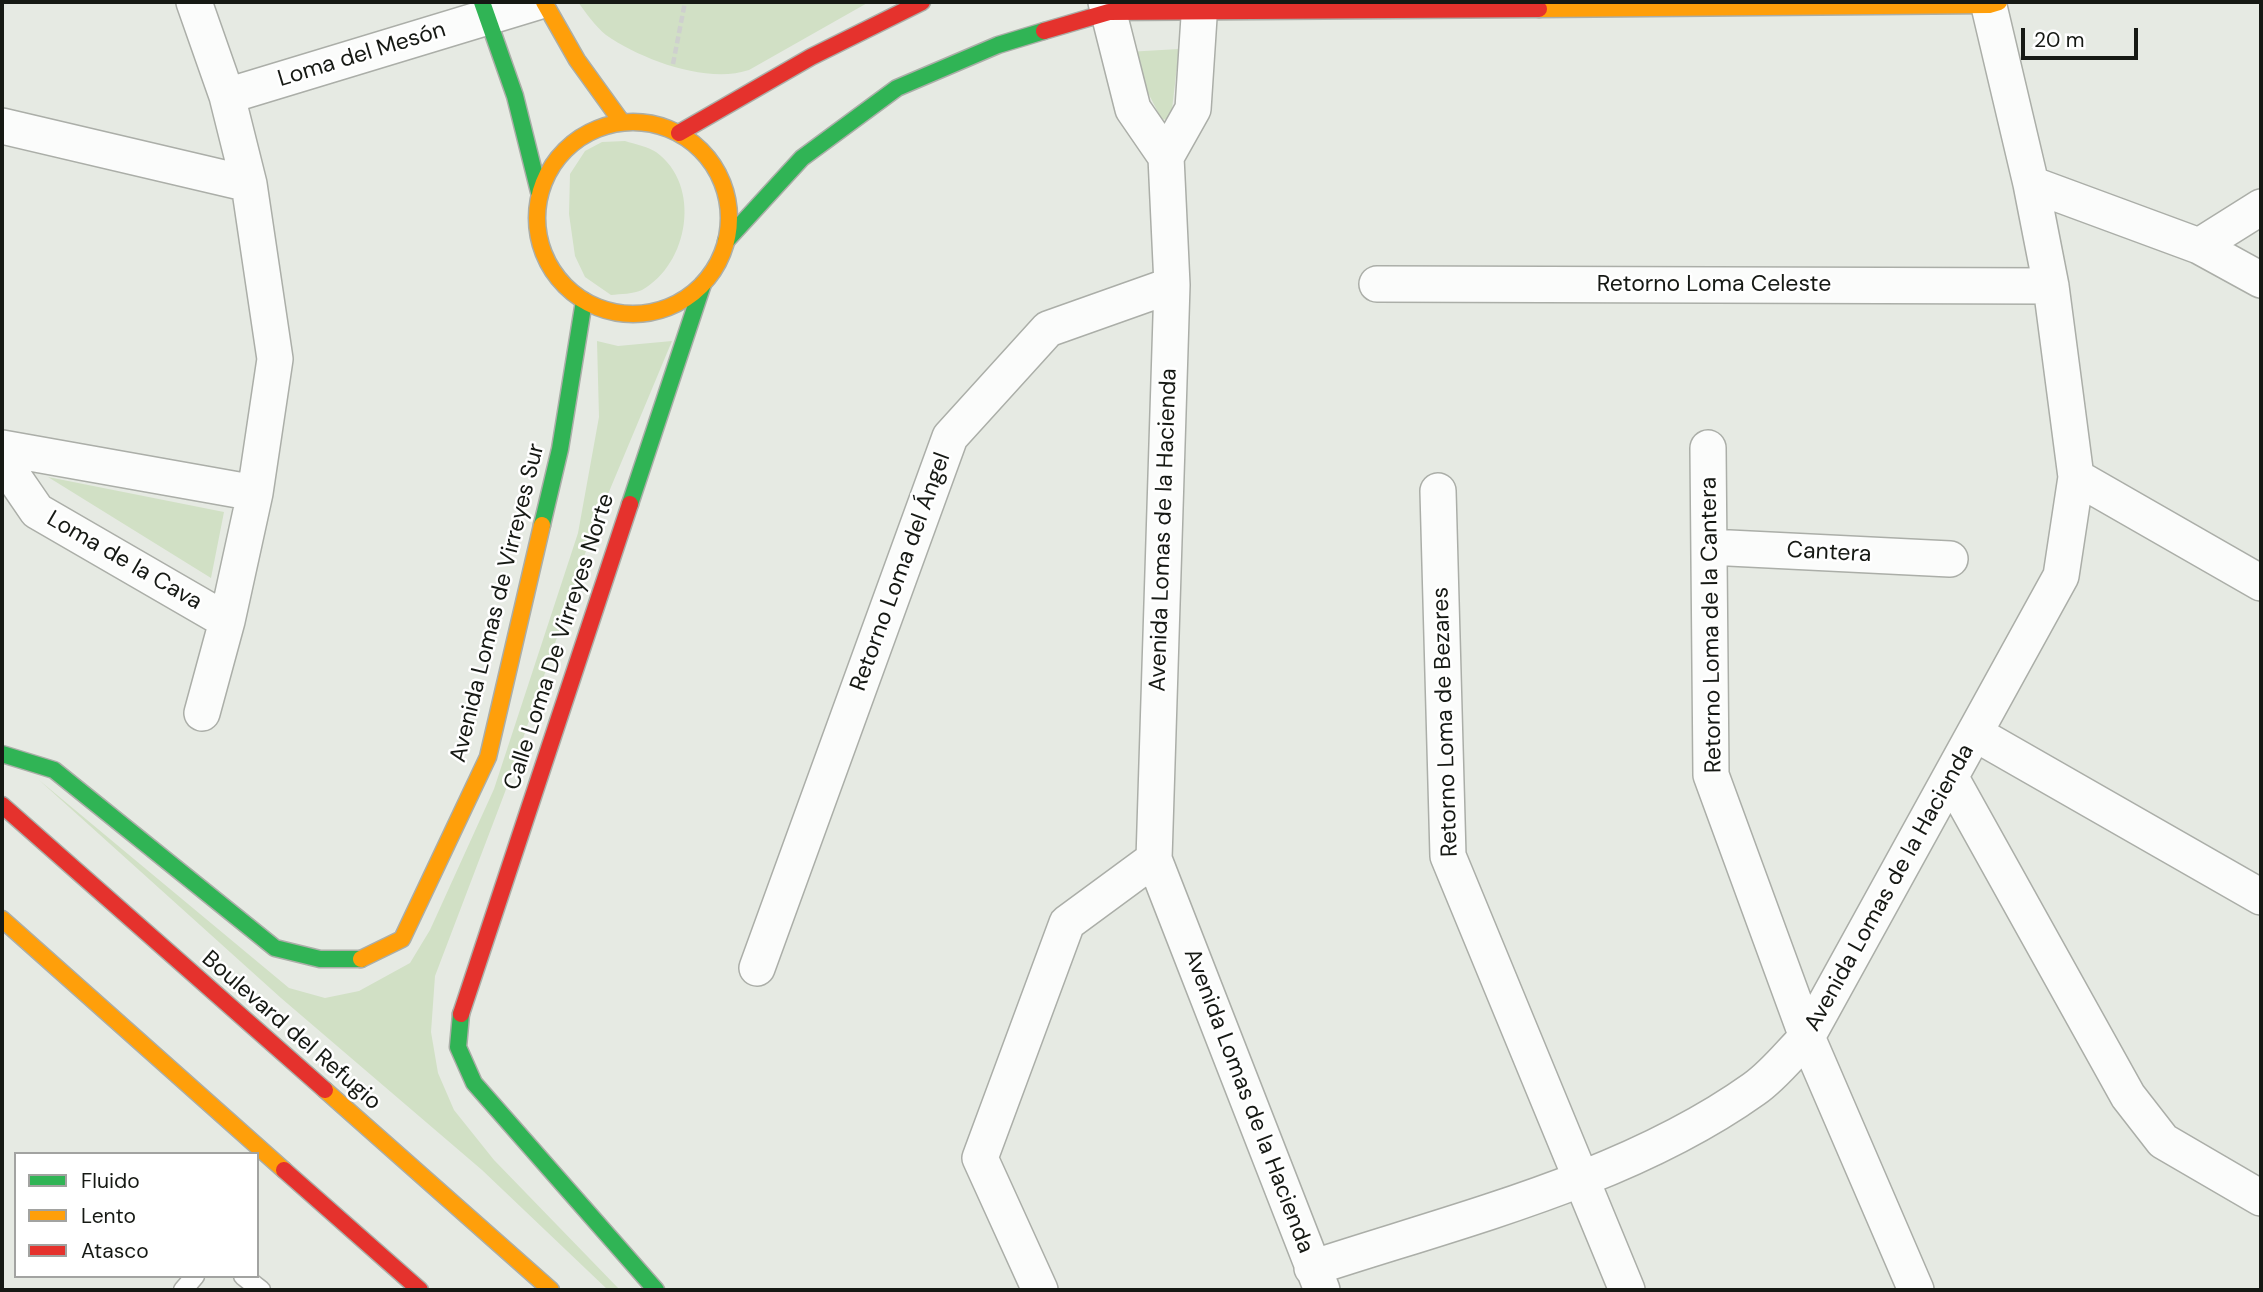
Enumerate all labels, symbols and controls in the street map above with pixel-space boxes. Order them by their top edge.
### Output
scale bar [2025,14,2142,58]
street label: Loma del Mesón [275,16,449,94]
text: 20 m [2034,26,2085,54]
street label: Retorno Loma Celeste [1597,271,1831,299]
street label: Avenida Lomas de la Hacienda [1145,368,1183,692]
street label: Avenida Lomas de Virreyes Sur [445,441,551,765]
street label: Retorno Loma del Ángel [845,449,957,695]
street label: Retorno Loma de la Cantera [1696,477,1728,773]
street label: Calle Loma De Virreyes Norte [499,490,621,794]
street label: Loma de la Cava [42,505,206,617]
street label: Cantera [1786,537,1872,569]
street label: Retorno Loma de Bezares [1427,587,1465,857]
street label: Avenida Lomas de la Hacienda [1799,740,1981,1036]
street label: Avenida Lomas de la Hacienda [1177,945,1319,1257]
street label: Boulevard del Refugio [196,946,386,1116]
legend [14,1152,259,1278]
text: Fluido [81,1167,140,1195]
text: Lento [81,1202,136,1230]
text: Atasco [81,1237,149,1265]

